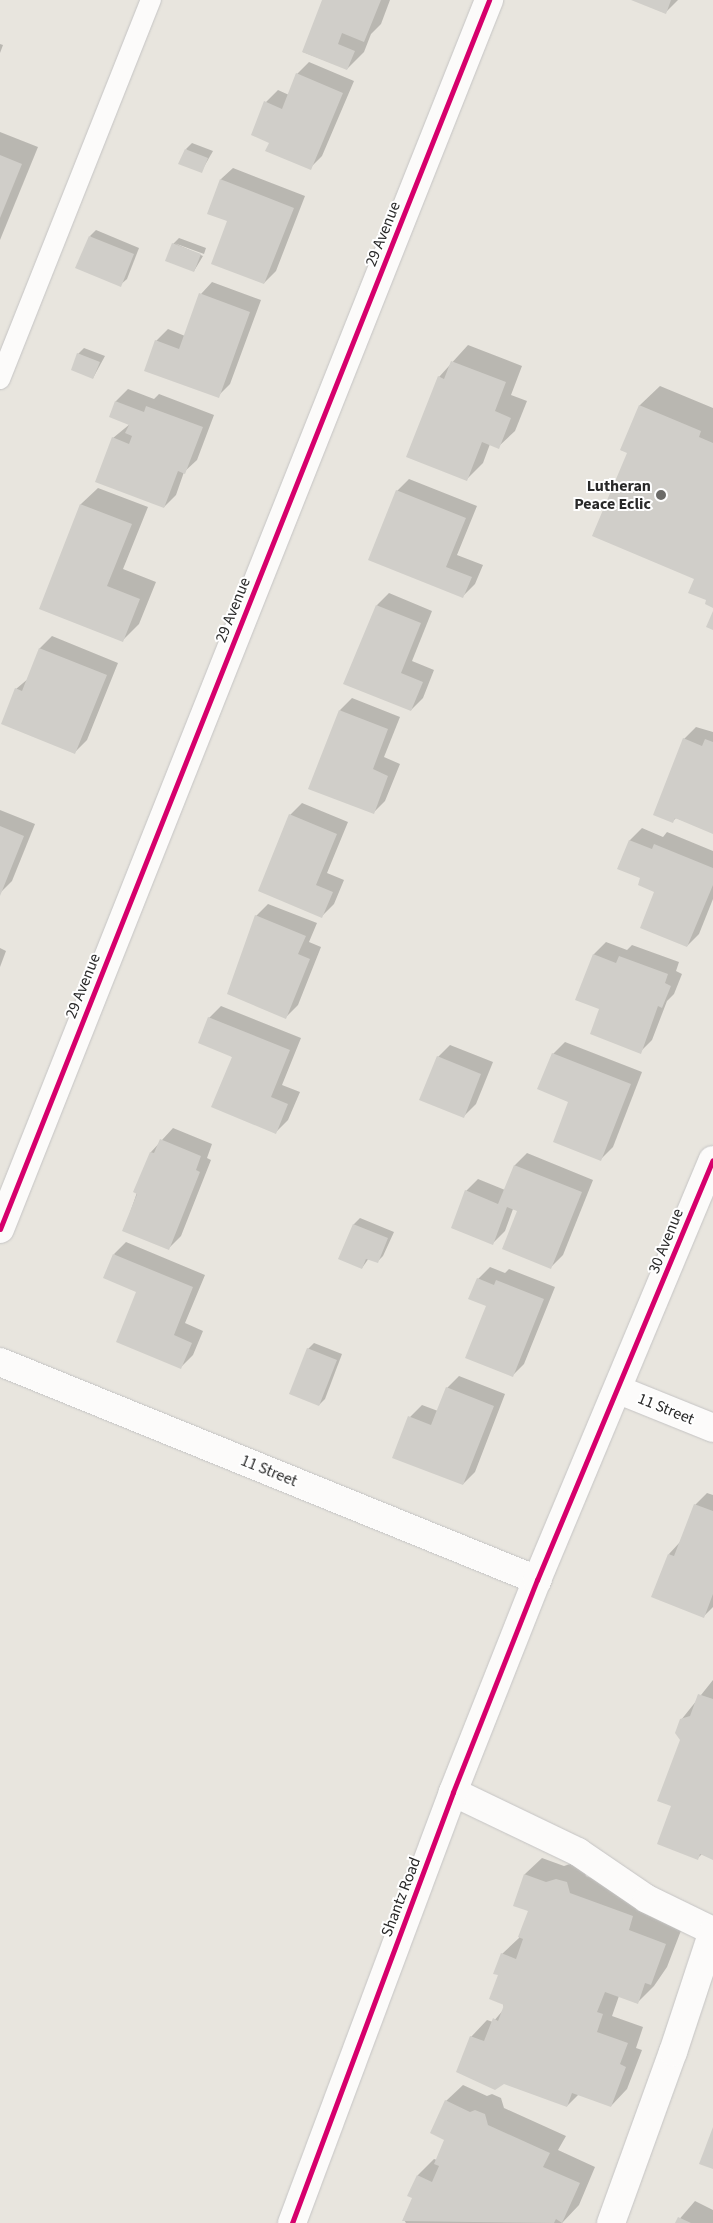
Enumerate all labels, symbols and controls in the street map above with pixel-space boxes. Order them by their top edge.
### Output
street label: 29 Avenue [361,199,405,269]
place label: Lutheran Peace Eclic [574,476,651,514]
marker: Lutheran Peace Eclic [655,489,667,501]
street label: 29 Avenue [211,575,255,645]
street label: 29 Avenue [61,951,105,1021]
street label: 30 Avenue [644,1206,688,1276]
street label: 11 Street [635,1389,697,1429]
street label: 11 Street [238,1451,300,1491]
street label: Shantz Road [377,1854,425,1940]

